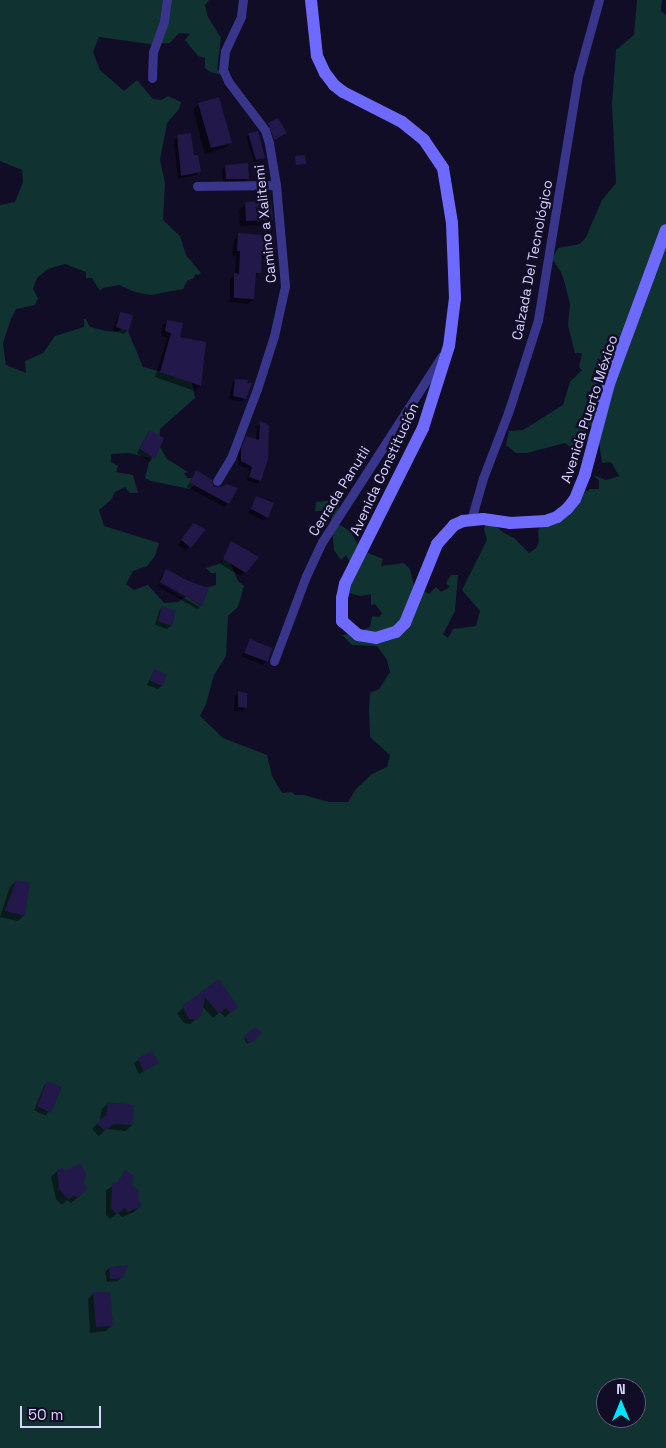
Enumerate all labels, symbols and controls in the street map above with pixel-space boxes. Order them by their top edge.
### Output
street label: Camino a Xalitemi [250,164,280,284]
street label: Calzada Del Tecnológico [508,178,556,342]
street label: Avenida Puerto México [557,333,621,485]
street label: Avenida Constitución [346,400,422,538]
street label: Cerrada Panutli [305,443,373,539]
north arrow [596,1378,646,1428]
text: N [616,1380,626,1398]
scale bar [22,1396,104,1428]
text: 50 m [28,1405,63,1424]

